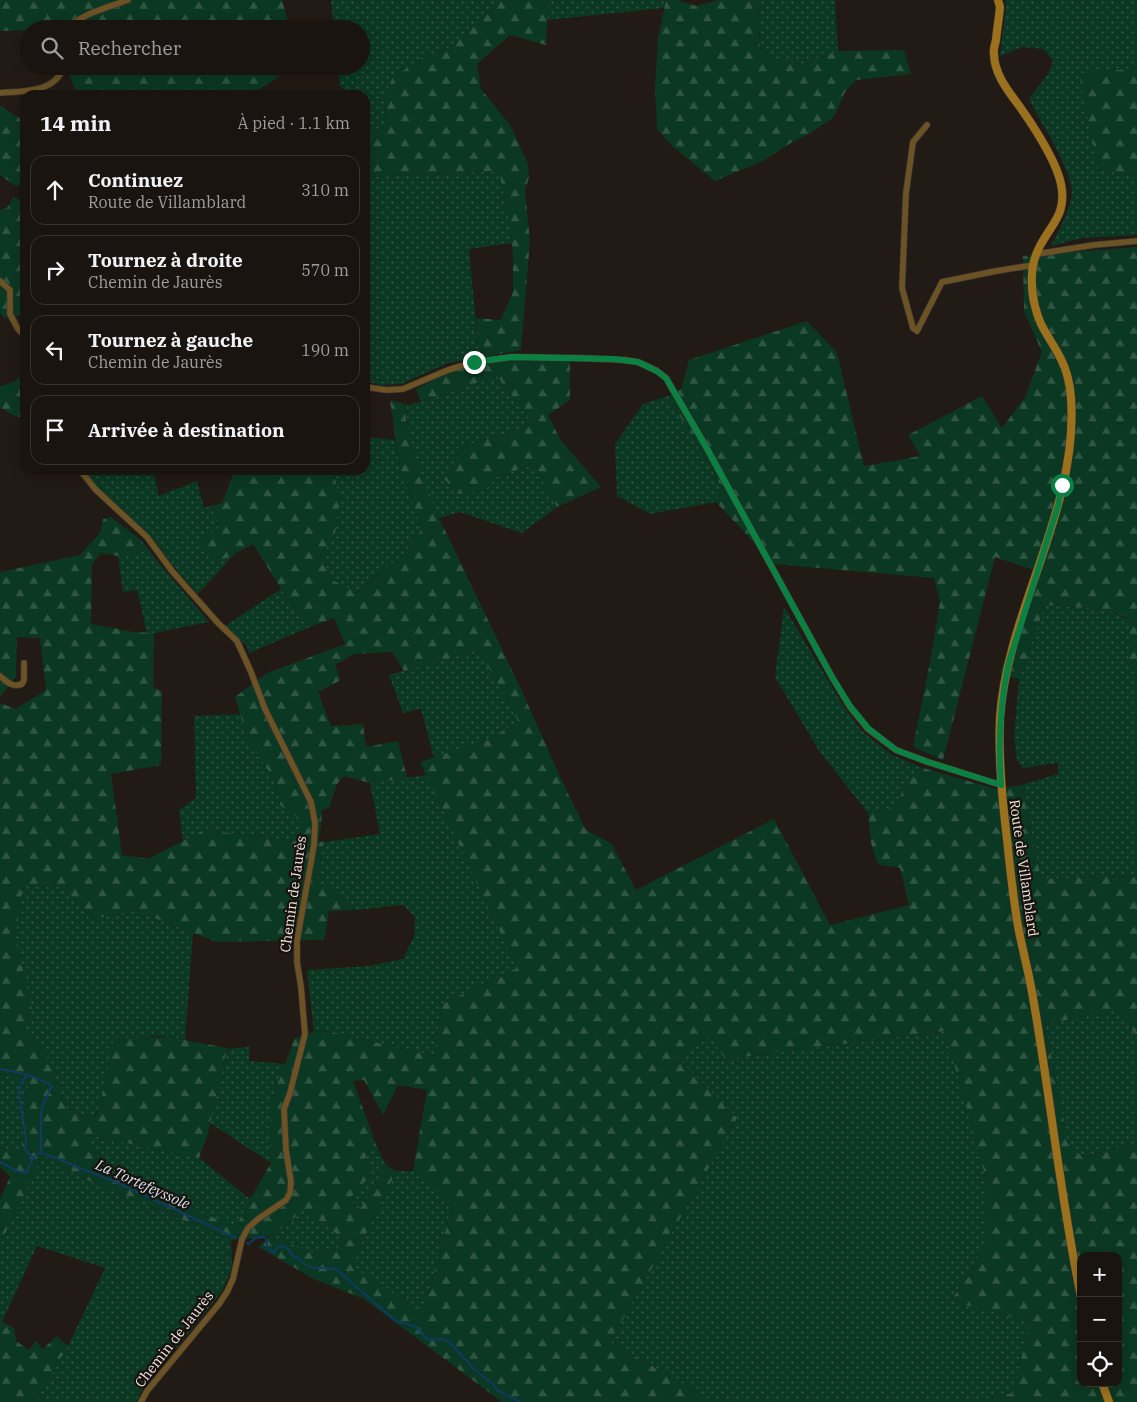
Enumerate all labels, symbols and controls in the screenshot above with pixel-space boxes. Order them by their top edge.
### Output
search box [20,20,370,75]
icon: search [38,34,66,62]
text: Rechercher [78,36,181,60]
text: 14 min [40,109,111,137]
text: À pied · 1.1 km [238,113,350,133]
text: Continuez [88,168,183,192]
icon: ahead [41,176,69,204]
text: 310 m [301,180,349,200]
text: Route de Villamblard [88,192,246,212]
text: Tournez à droite [88,248,243,272]
icon: right [41,256,69,284]
text: 570 m [301,260,349,280]
text: Chemin de Jaurès [88,272,222,292]
text: Tournez à gauche [88,328,253,352]
icon: left [41,336,69,364]
text: 190 m [301,340,349,360]
route end [463,351,486,374]
text: Chemin de Jaurès [88,352,222,372]
icon: arrive [41,416,69,444]
text: Arrivée à destination [88,418,285,442]
route start [1051,474,1074,497]
street label: Route de Villamblard [1005,798,1043,938]
street label: Chemin de Jaurès [276,834,310,954]
water label: La Tortefeyssole [92,1154,193,1213]
map controls [1077,1252,1122,1387]
button: + [1077,1252,1122,1297]
street label: Chemin de Jaurès [131,1287,217,1391]
button: − [1077,1297,1122,1342]
button: locate [1077,1342,1122,1387]

